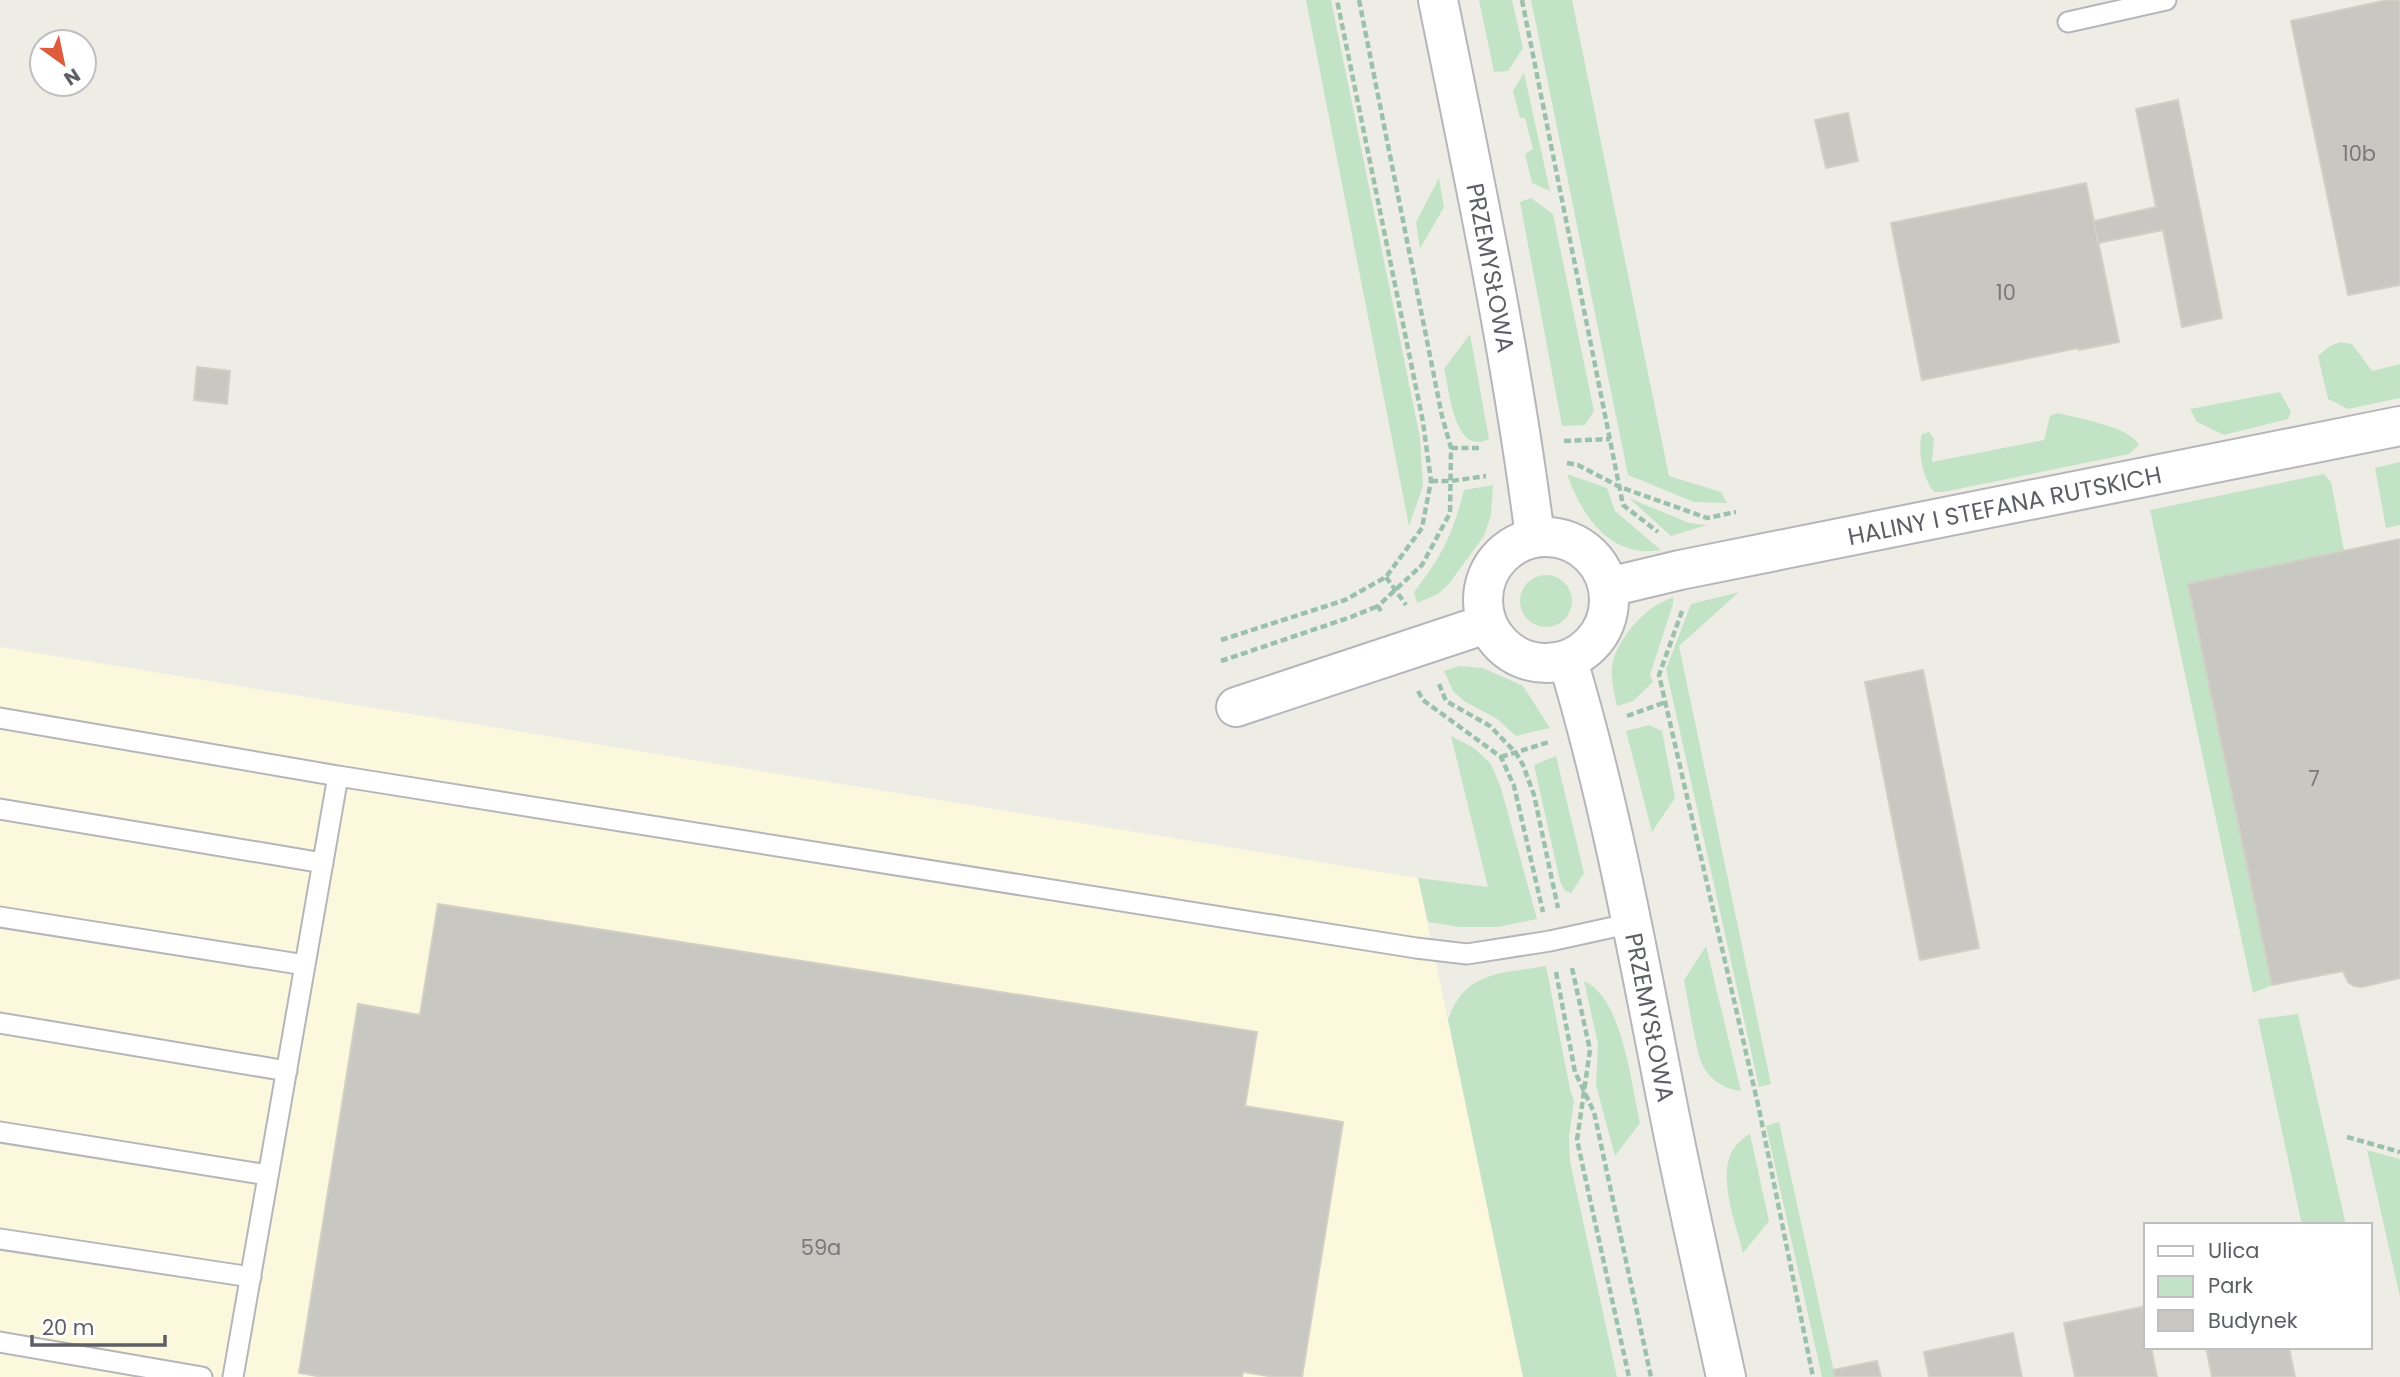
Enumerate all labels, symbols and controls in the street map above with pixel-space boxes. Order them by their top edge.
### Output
north arrow [28,28,98,98]
text: N [59,62,85,92]
house number: 10b [2342,139,2376,168]
street label: PRZEMYSŁOWA [1459,180,1523,355]
house number: 10 [1996,278,2016,307]
street label: HALINY I STEFANA RUTSKICH [1845,458,2164,553]
house number: 7 [2308,764,2320,793]
street label: PRZEMYSŁOWA [1618,930,1683,1105]
legend [2144,1223,2372,1349]
house number: 59a [801,1233,841,1262]
text: Ulica [2208,1236,2259,1265]
text: Park [2208,1271,2253,1300]
scale bar [32,1304,164,1348]
text: Budynek [2208,1306,2298,1335]
text: 20 m [42,1313,95,1342]

